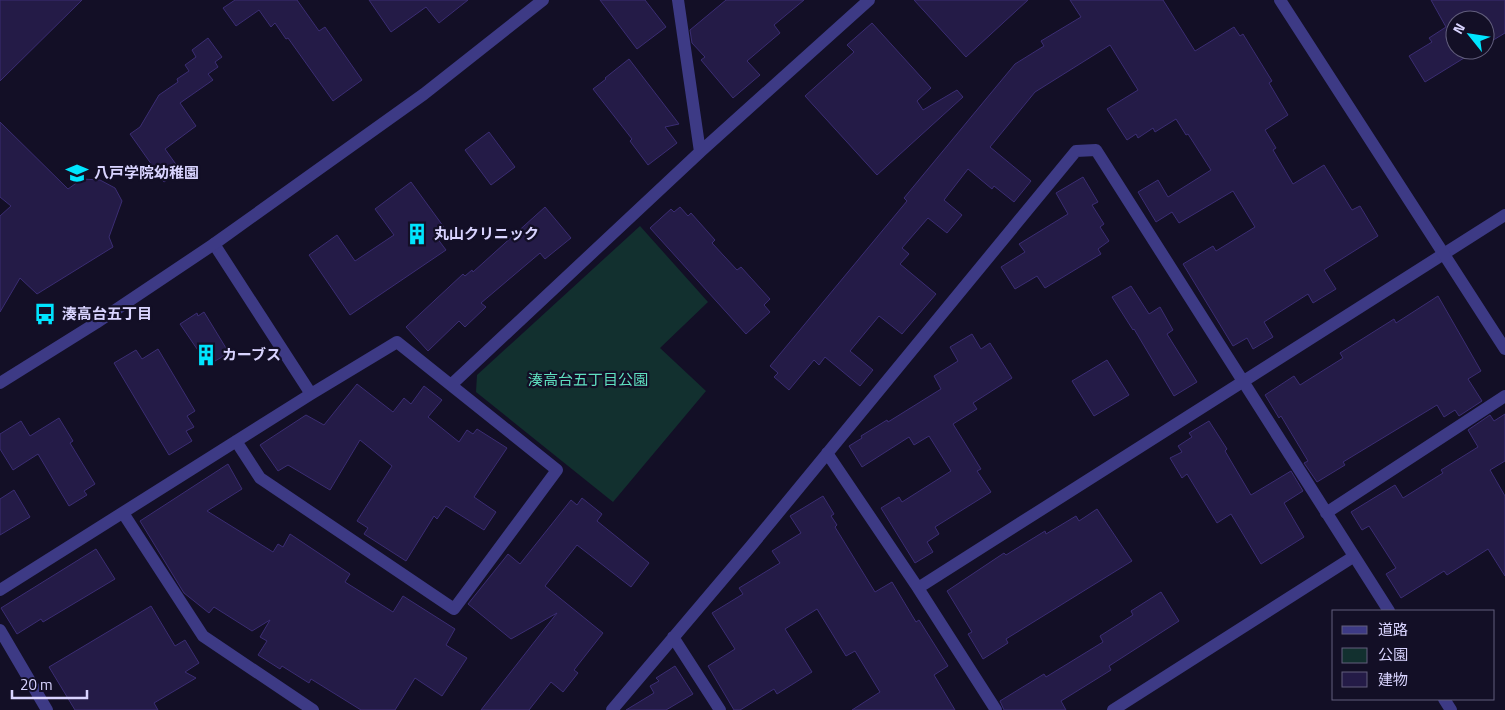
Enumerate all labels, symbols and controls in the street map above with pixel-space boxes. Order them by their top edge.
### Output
north arrow [1445,10,1495,60]
text: N [1447,19,1470,38]
school or university icon: 八戸学院幼稚園 [64,160,90,186]
place label: 八戸学院幼稚園 [94,161,199,184]
building icon: 丸山クリニック [404,221,430,247]
place label: 丸山クリニック [434,222,539,245]
bus stop icon: 湊高台五丁目 [32,301,58,327]
place label: 湊高台五丁目 [62,302,152,325]
building icon: カーブス [193,342,219,368]
place label: カーブス [222,343,281,366]
park label: 湊高台五丁目公園 [528,368,648,391]
legend [1332,610,1495,700]
text: 道路 [1378,618,1408,641]
text: 公園 [1378,643,1408,666]
scale bar [12,668,88,700]
text: 建物 [1378,668,1408,691]
text: 20 m [20,673,53,696]

